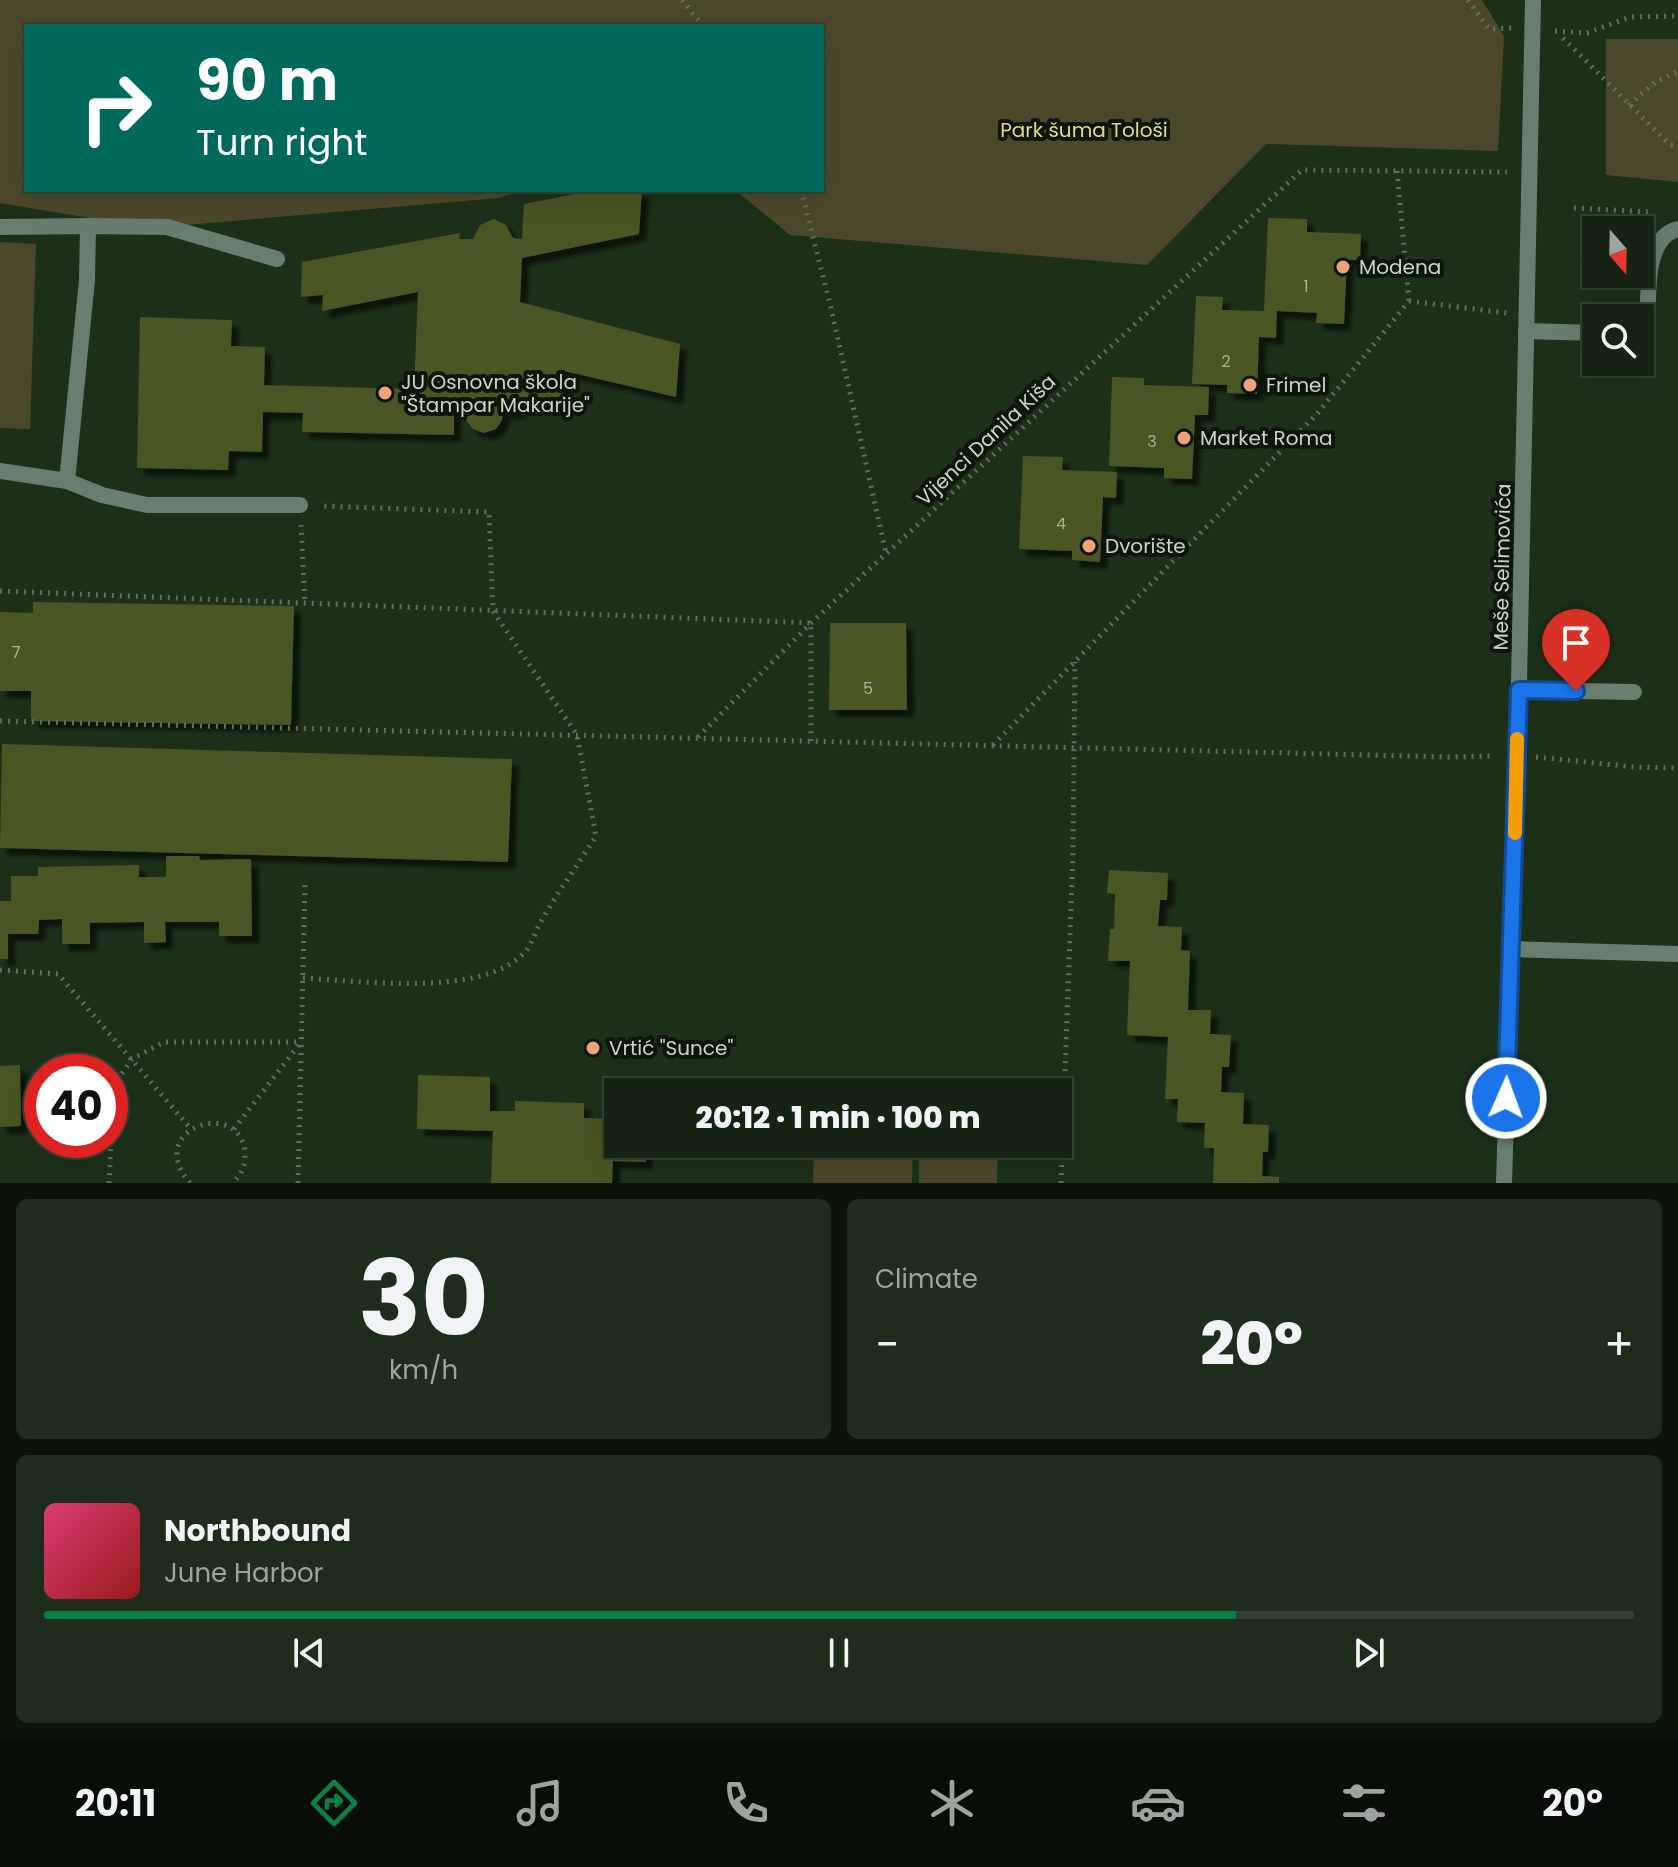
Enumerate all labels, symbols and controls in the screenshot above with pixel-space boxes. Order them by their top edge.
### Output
text: 90 m [196,41,338,120]
icon: right [64,56,168,160]
park label: Park šuma Tološi [1000,116,1168,144]
text: Turn right [196,117,367,168]
north arrow [1582,216,1654,288]
map controls [1582,216,1654,376]
place label: Modena [1359,253,1441,281]
marker: Modena [1334,258,1352,276]
house number: 1 [1303,275,1309,298]
button: search [1582,304,1654,376]
house number: 2 [1221,350,1231,373]
place label: JU Osnovna škola "Štampar Makarije" [401,368,590,419]
street label: Vijenci Danila Kiša [910,368,1062,512]
place label: Frimel [1266,371,1326,399]
marker: Frimel [1241,376,1259,394]
marker: JU Osnovna škola "Štampar Makarije" [376,384,394,402]
place label: Market Roma [1200,424,1333,452]
marker: Market Roma [1175,429,1193,447]
house number: 3 [1147,430,1157,453]
street label: Meše Selimovića [1487,483,1517,651]
house number: 4 [1056,512,1066,535]
place label: Dvorište [1105,532,1186,560]
marker: Dvorište [1080,537,1098,555]
pin [1542,609,1610,691]
icon: arrive [1554,621,1598,665]
house number: 7 [12,641,21,664]
house number: 5 [863,677,873,700]
place label: Vrtić "Sunce" [609,1034,733,1062]
marker: Vrtić "Sunce" [584,1039,602,1057]
speed limit sign: 40 [24,1054,128,1158]
position arrow [1464,1056,1548,1140]
text: 20:12 · 1 min · 100 m [696,1096,980,1139]
text: 30 [358,1226,489,1371]
text: Climate [875,1261,978,1297]
text: 20° [1200,1302,1303,1386]
text: − [875,1314,899,1375]
text: + [1604,1314,1634,1375]
text: km/h [389,1352,458,1388]
text: Northbound [164,1509,351,1552]
text: June Harbor [164,1555,323,1591]
icon: previous [287,1631,331,1675]
icon: pause [817,1631,861,1675]
icon: next [1347,1631,1391,1675]
icon: directions [306,1775,362,1831]
icon: music [512,1775,568,1831]
icon: phone [718,1775,774,1831]
icon: climate [924,1775,980,1831]
icon: car [1130,1775,1186,1831]
icon: filters [1336,1775,1392,1831]
text: 20:11 [75,1778,156,1829]
text: 20° [1542,1778,1603,1829]

